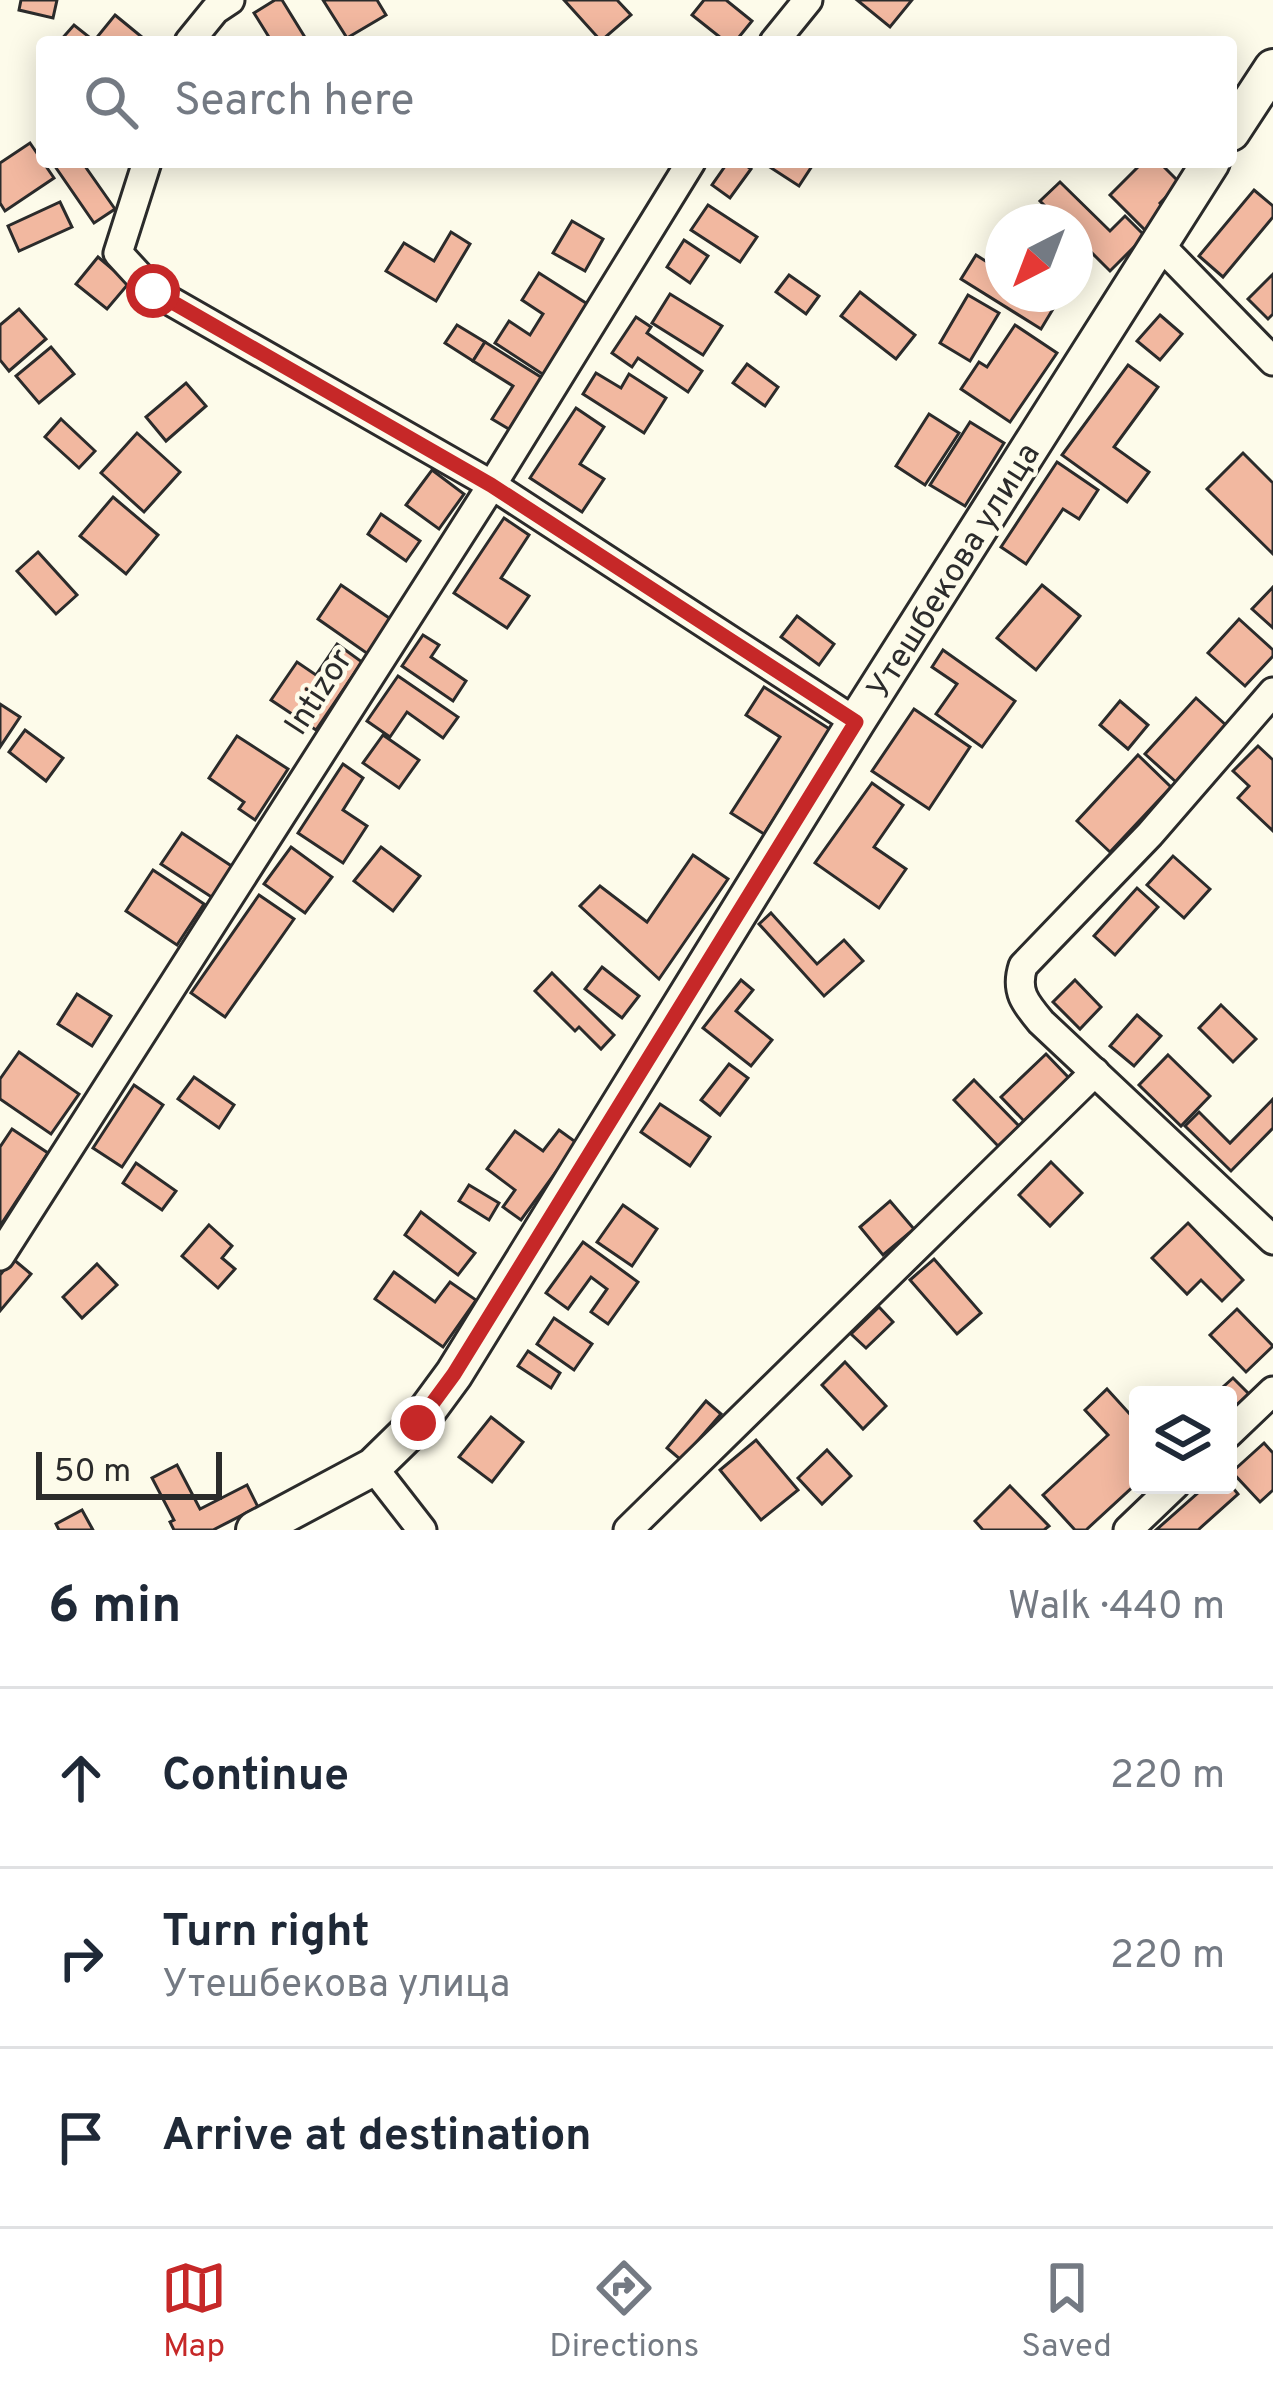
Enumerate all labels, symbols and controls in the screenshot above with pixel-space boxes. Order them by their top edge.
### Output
search box [36,36,1237,168]
icon: search [78,69,144,135]
text: Search here [174,74,414,131]
north arrow [985,204,1093,312]
route start [126,264,180,318]
street label: Утешбекова улица [860,436,1051,708]
street label: Intizor [277,642,364,744]
map controls [1129,1386,1237,1494]
button: layers [1129,1386,1237,1494]
route end [391,1396,445,1450]
scale bar [36,1446,222,1499]
text: 50 m [54,1452,131,1494]
text: 6 min [48,1576,181,1641]
text: Walk · 440 m [1008,1584,1225,1633]
icon: ahead [48,1745,114,1811]
text: Continue [162,1749,349,1806]
text: 220 m [1110,1753,1225,1802]
text: Turn right [162,1905,370,1962]
icon: right [48,1925,114,1991]
text: 220 m [1110,1933,1225,1982]
text: Утешбекова улица [162,1962,510,2011]
icon: arrive [48,2105,114,2171]
text: Arrive at destination [162,2109,592,2166]
tab: Map [161,2255,227,2369]
tab: Directions [549,2255,699,2369]
tab: Saved [1021,2255,1112,2369]

